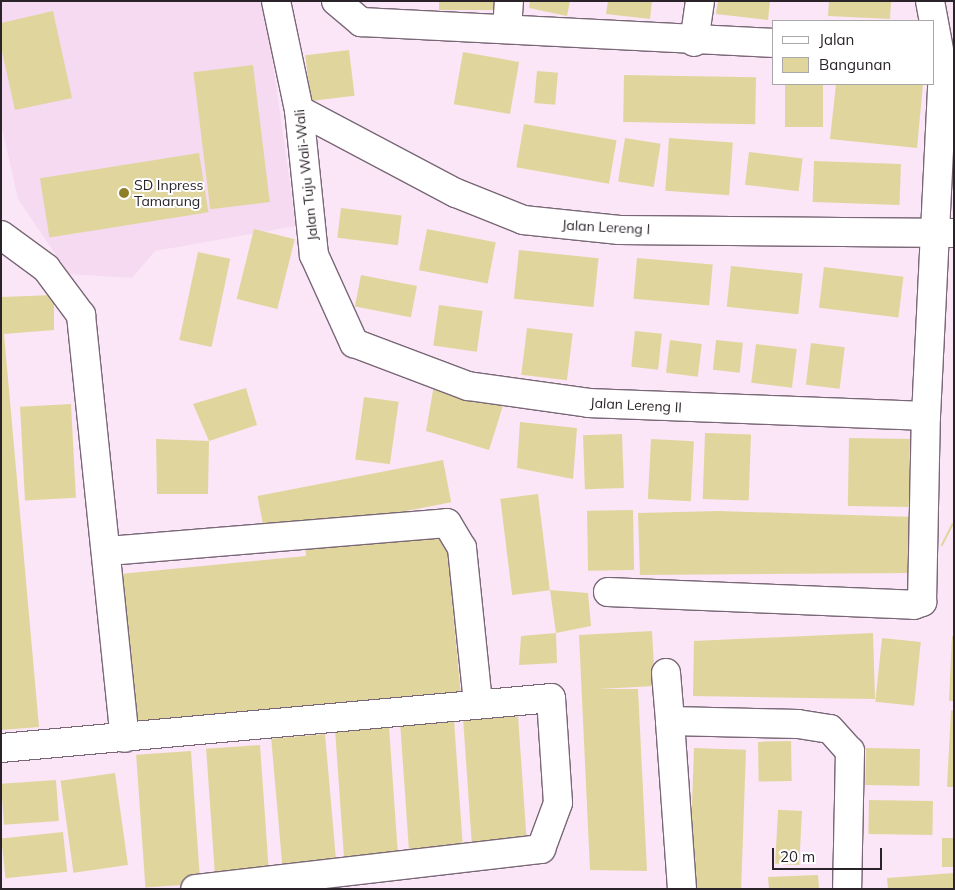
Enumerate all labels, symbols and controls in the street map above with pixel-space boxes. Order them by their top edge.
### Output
legend [772,20,935,85]
text: Jalan [819,30,854,49]
text: Bangunan [819,55,891,74]
street label: Jalan Tuju Wali-Wali [291,108,321,242]
place label: SD Inpress Tamarung [134,177,204,210]
marker: SD Inpress Tamarung [118,187,130,199]
street label: Jalan Lereng I [561,216,651,238]
street label: Jalan Lereng II [590,394,682,416]
scale bar [775,838,885,870]
text: 20 m [780,847,815,866]

